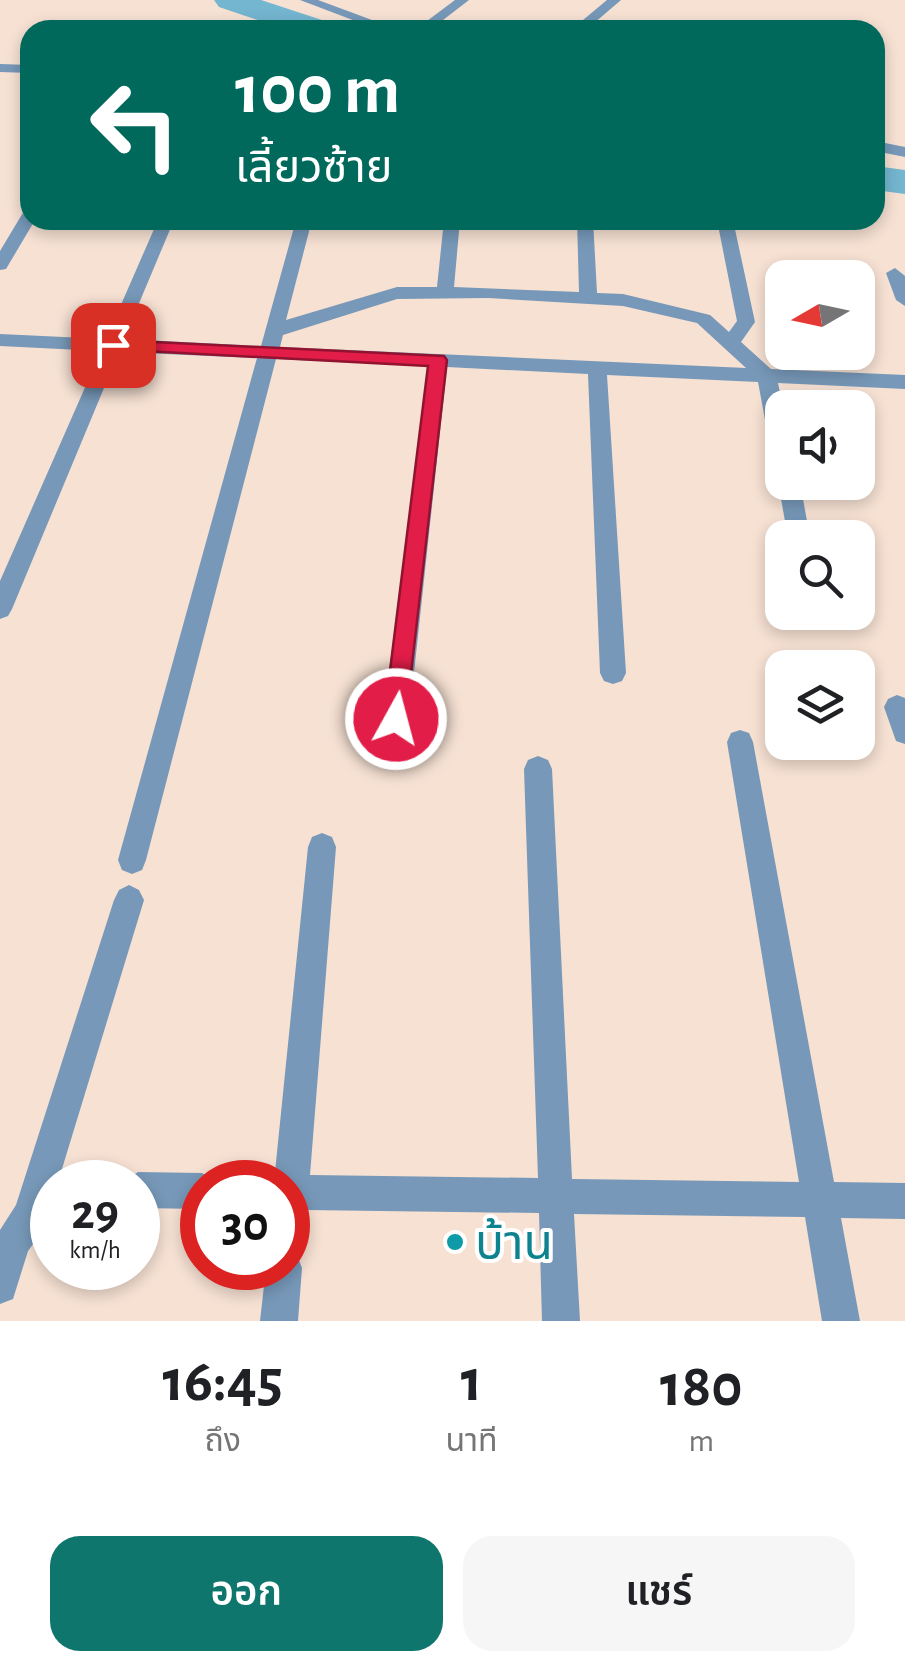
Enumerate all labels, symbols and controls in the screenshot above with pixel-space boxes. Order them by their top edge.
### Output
text: 100 m [235,56,400,126]
icon: left [70,60,200,190]
text: เลี้ยวซ้าย [235,146,392,191]
north arrow [765,260,875,370]
map controls [765,260,875,760]
pin [71,303,156,388]
icon: arrive [86,318,141,373]
button: sound [765,390,875,500]
button: search [765,520,875,630]
button: layers [765,650,875,760]
position arrow [344,667,448,771]
speed limit sign: 30 [180,1160,310,1290]
text: 29 [71,1188,119,1238]
place label: บ้าน [475,1218,553,1269]
marker: บ้าน [444,1231,466,1253]
text: km/h [69,1238,121,1263]
text: 16:45 [163,1352,283,1412]
text: 1 [461,1352,482,1412]
text: 180 [660,1357,742,1417]
text: ถึง [204,1425,241,1457]
text: นาที [445,1425,498,1457]
text: m [688,1425,714,1457]
button: ออก [50,1536,443,1651]
button: แชร์ [463,1536,855,1651]

